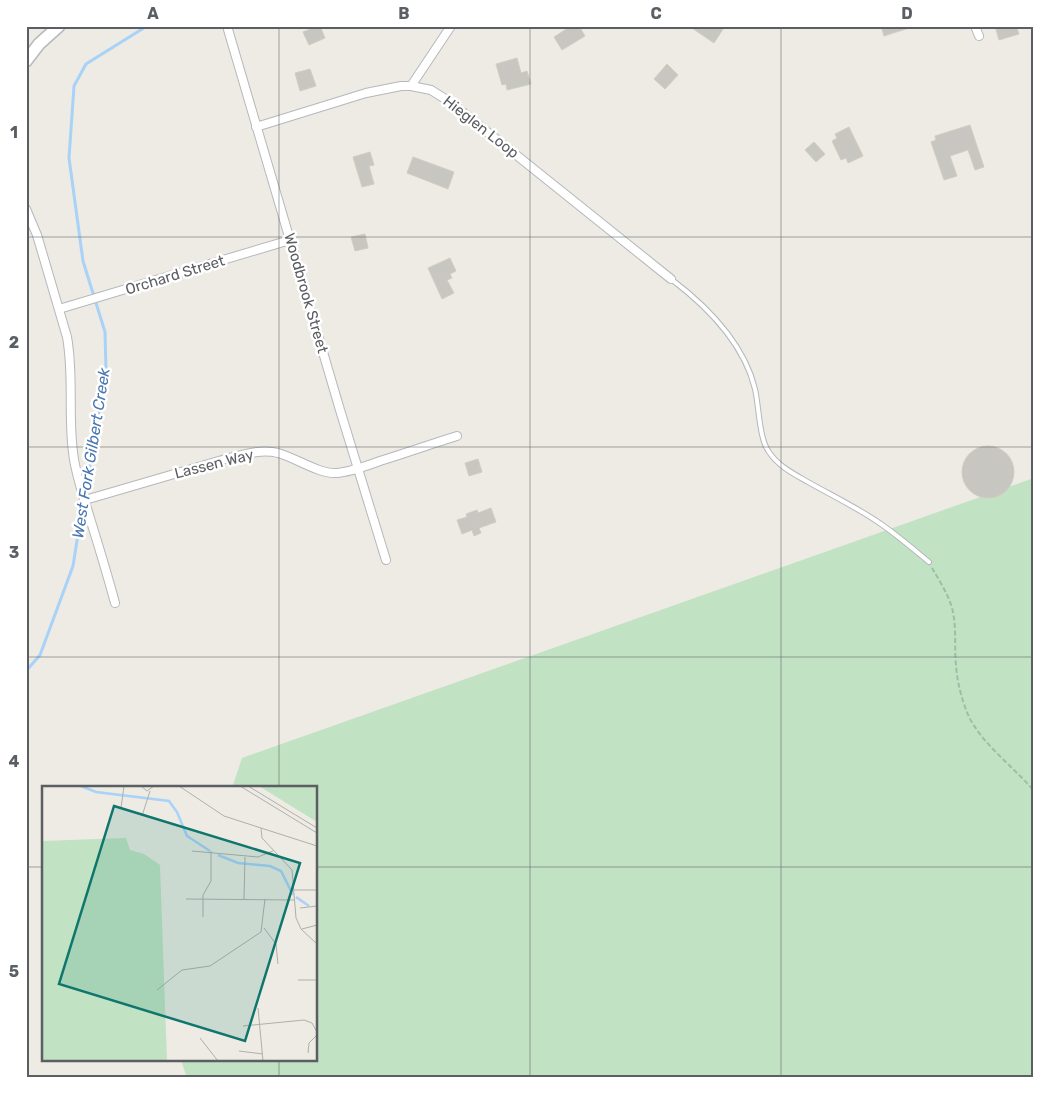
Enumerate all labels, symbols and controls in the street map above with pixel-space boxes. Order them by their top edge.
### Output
text: A [147,4,159,23]
text: B [398,4,410,23]
text: C [650,4,662,23]
text: D [901,4,913,23]
street label: Hieglen Loop [440,92,522,162]
text: 1 [10,123,18,142]
street label: Woodbrook Street [280,231,332,355]
street label: Orchard Street [123,251,227,299]
text: 2 [9,333,19,352]
water label: West Fork Gilbert Creek [68,366,114,540]
street label: Lassen Way [173,445,255,483]
text: 3 [9,543,19,562]
text: 4 [9,752,20,771]
inset map [42,786,318,1062]
text: 5 [9,962,19,981]

